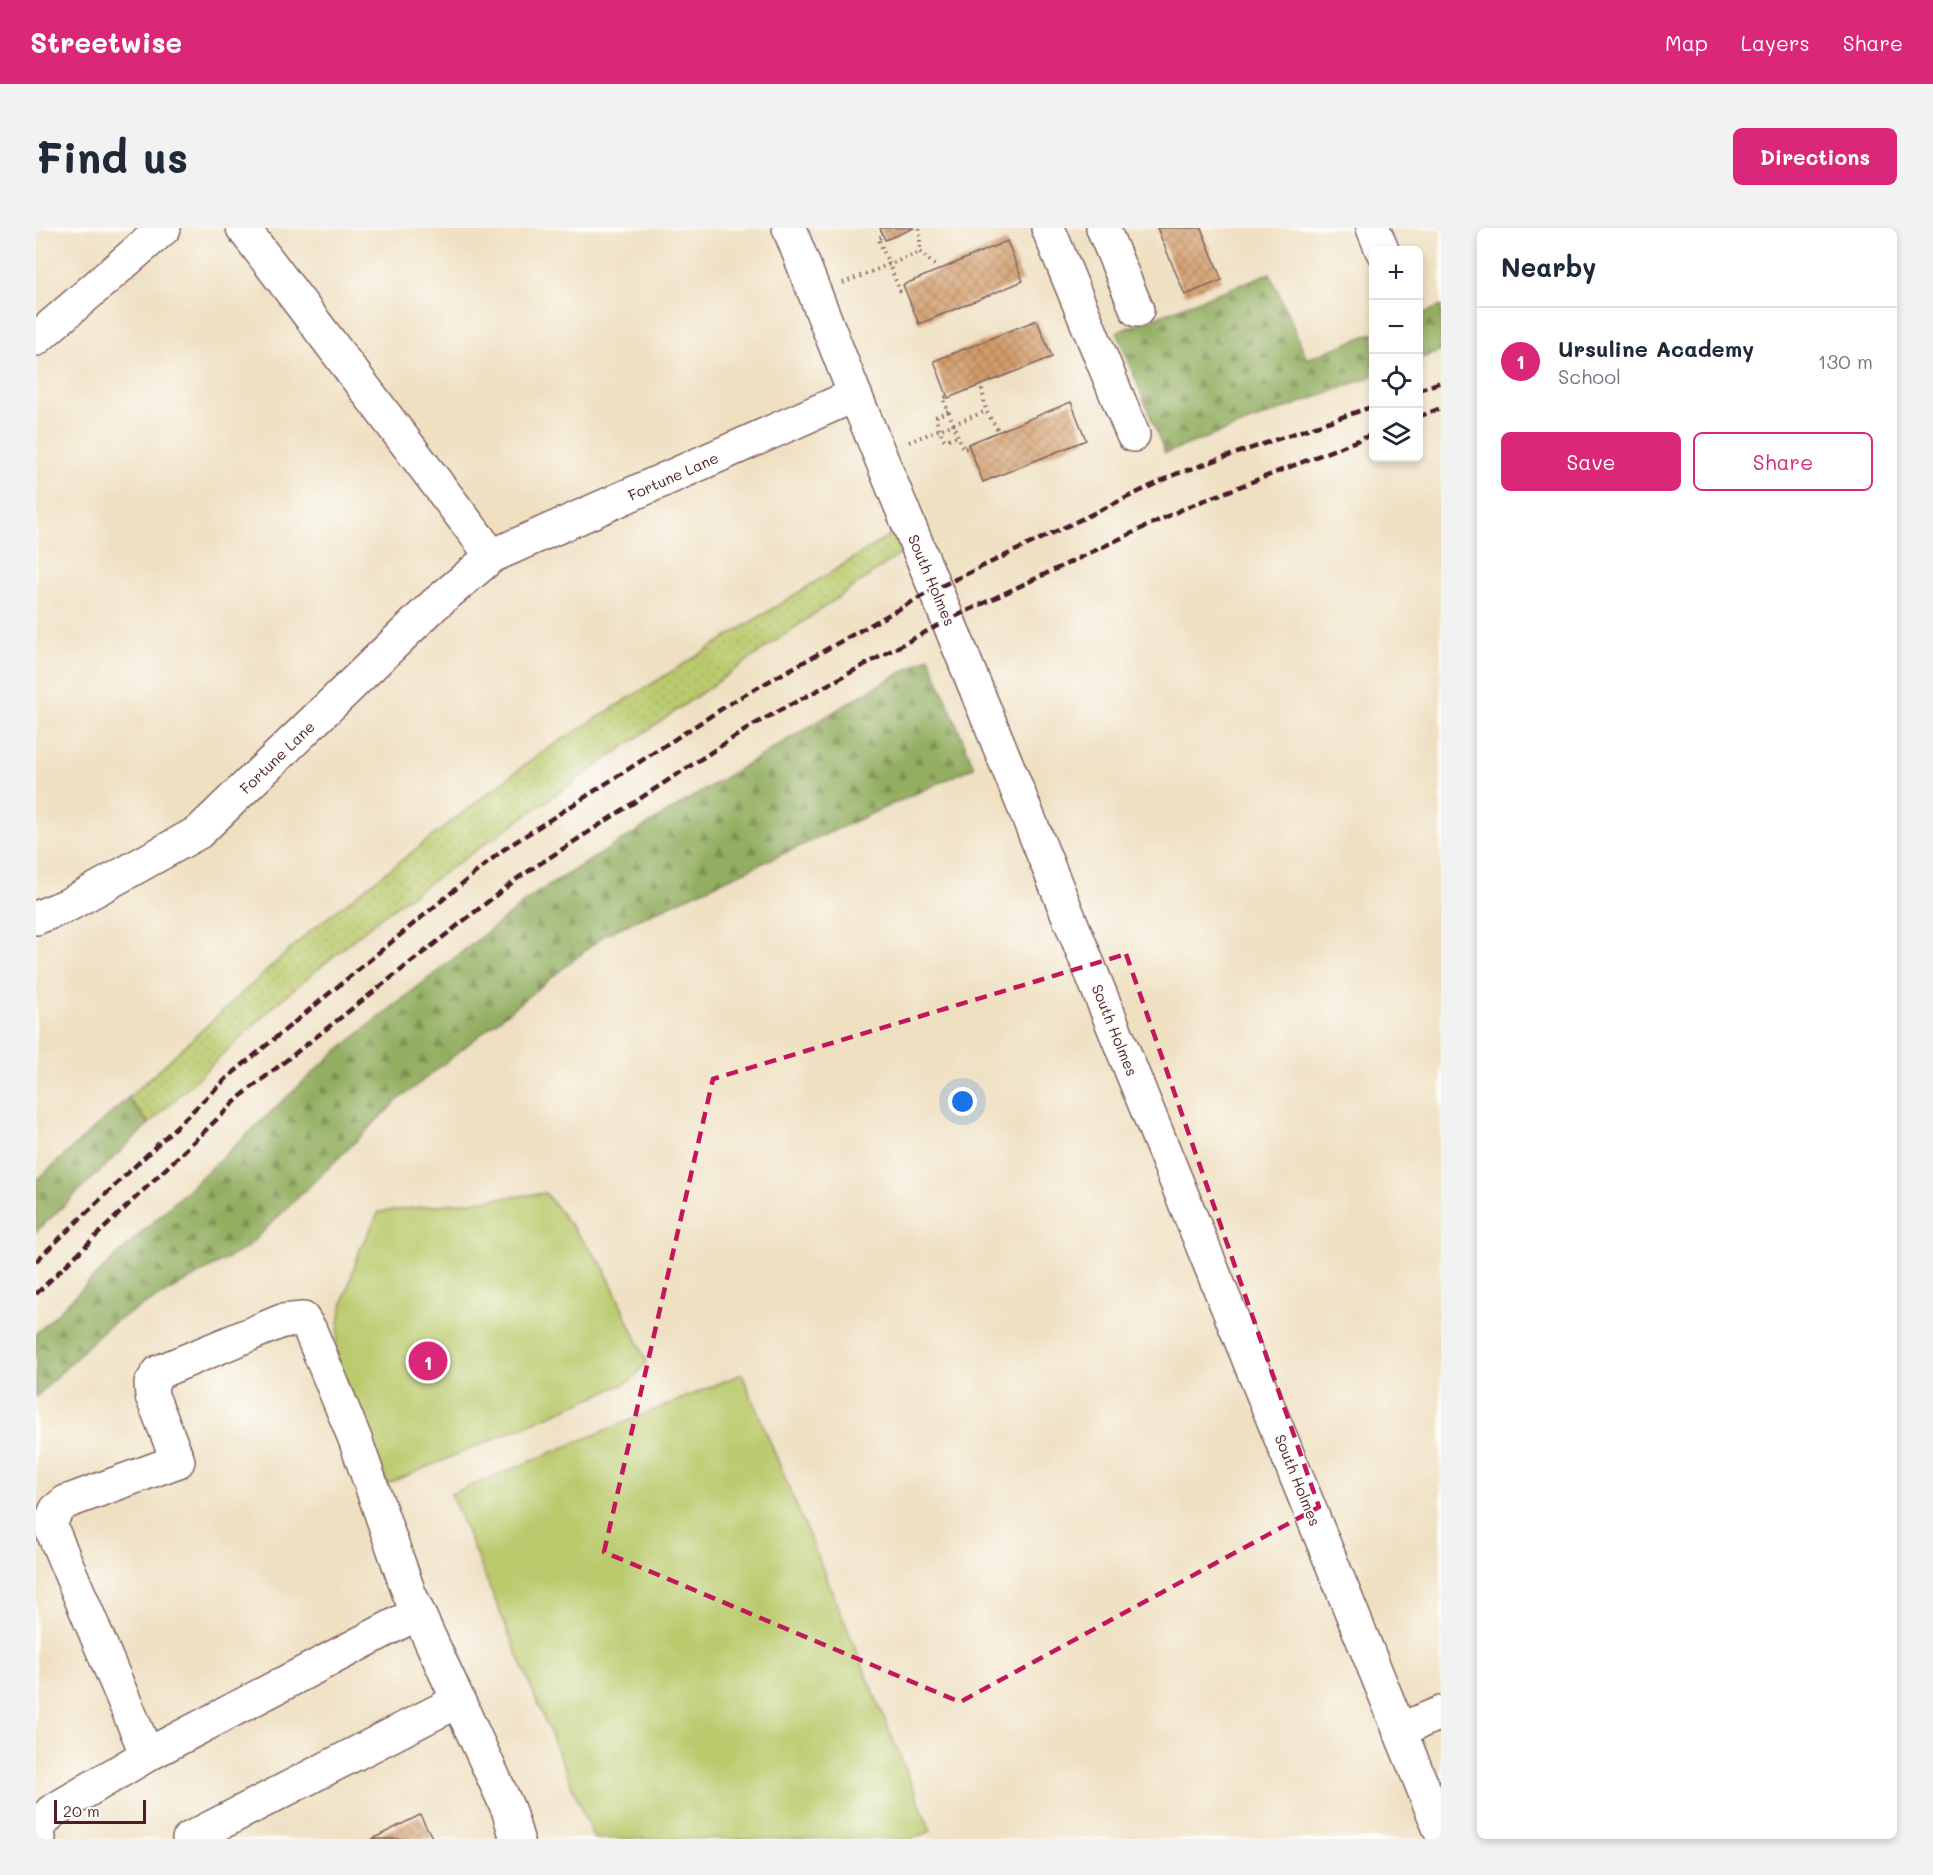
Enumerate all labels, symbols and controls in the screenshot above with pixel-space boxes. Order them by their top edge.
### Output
text: Streetwise [30,24,182,60]
text: Map [1665,29,1708,56]
text: Layers [1741,29,1810,56]
text: Share [1843,29,1903,56]
button: Directions [1733,128,1897,185]
text: Find us [36,129,188,184]
map controls [1369,246,1423,462]
button: + [1369,246,1423,300]
text: Nearby [1501,250,1596,284]
button: − [1369,300,1423,354]
text: Ursuline Academy [1558,334,1754,363]
text: 1 [1516,348,1525,374]
text: 130 m [1818,348,1873,374]
button: locate [1369,354,1423,408]
text: School [1558,363,1621,389]
button: layers [1369,408,1423,462]
button: Save [1501,432,1681,491]
button: Share [1693,432,1873,491]
street label: Fortune Lane [625,447,721,505]
street label: South Holmes [904,531,960,629]
street label: Fortune Lane [235,716,319,798]
street label: South Holmes [1088,981,1142,1079]
your location [948,1087,977,1116]
pin: 1 [408,1338,448,1384]
street label: South Holmes [1271,1431,1325,1529]
scale bar [54,1797,146,1824]
text: 20 m [63,1800,100,1821]

